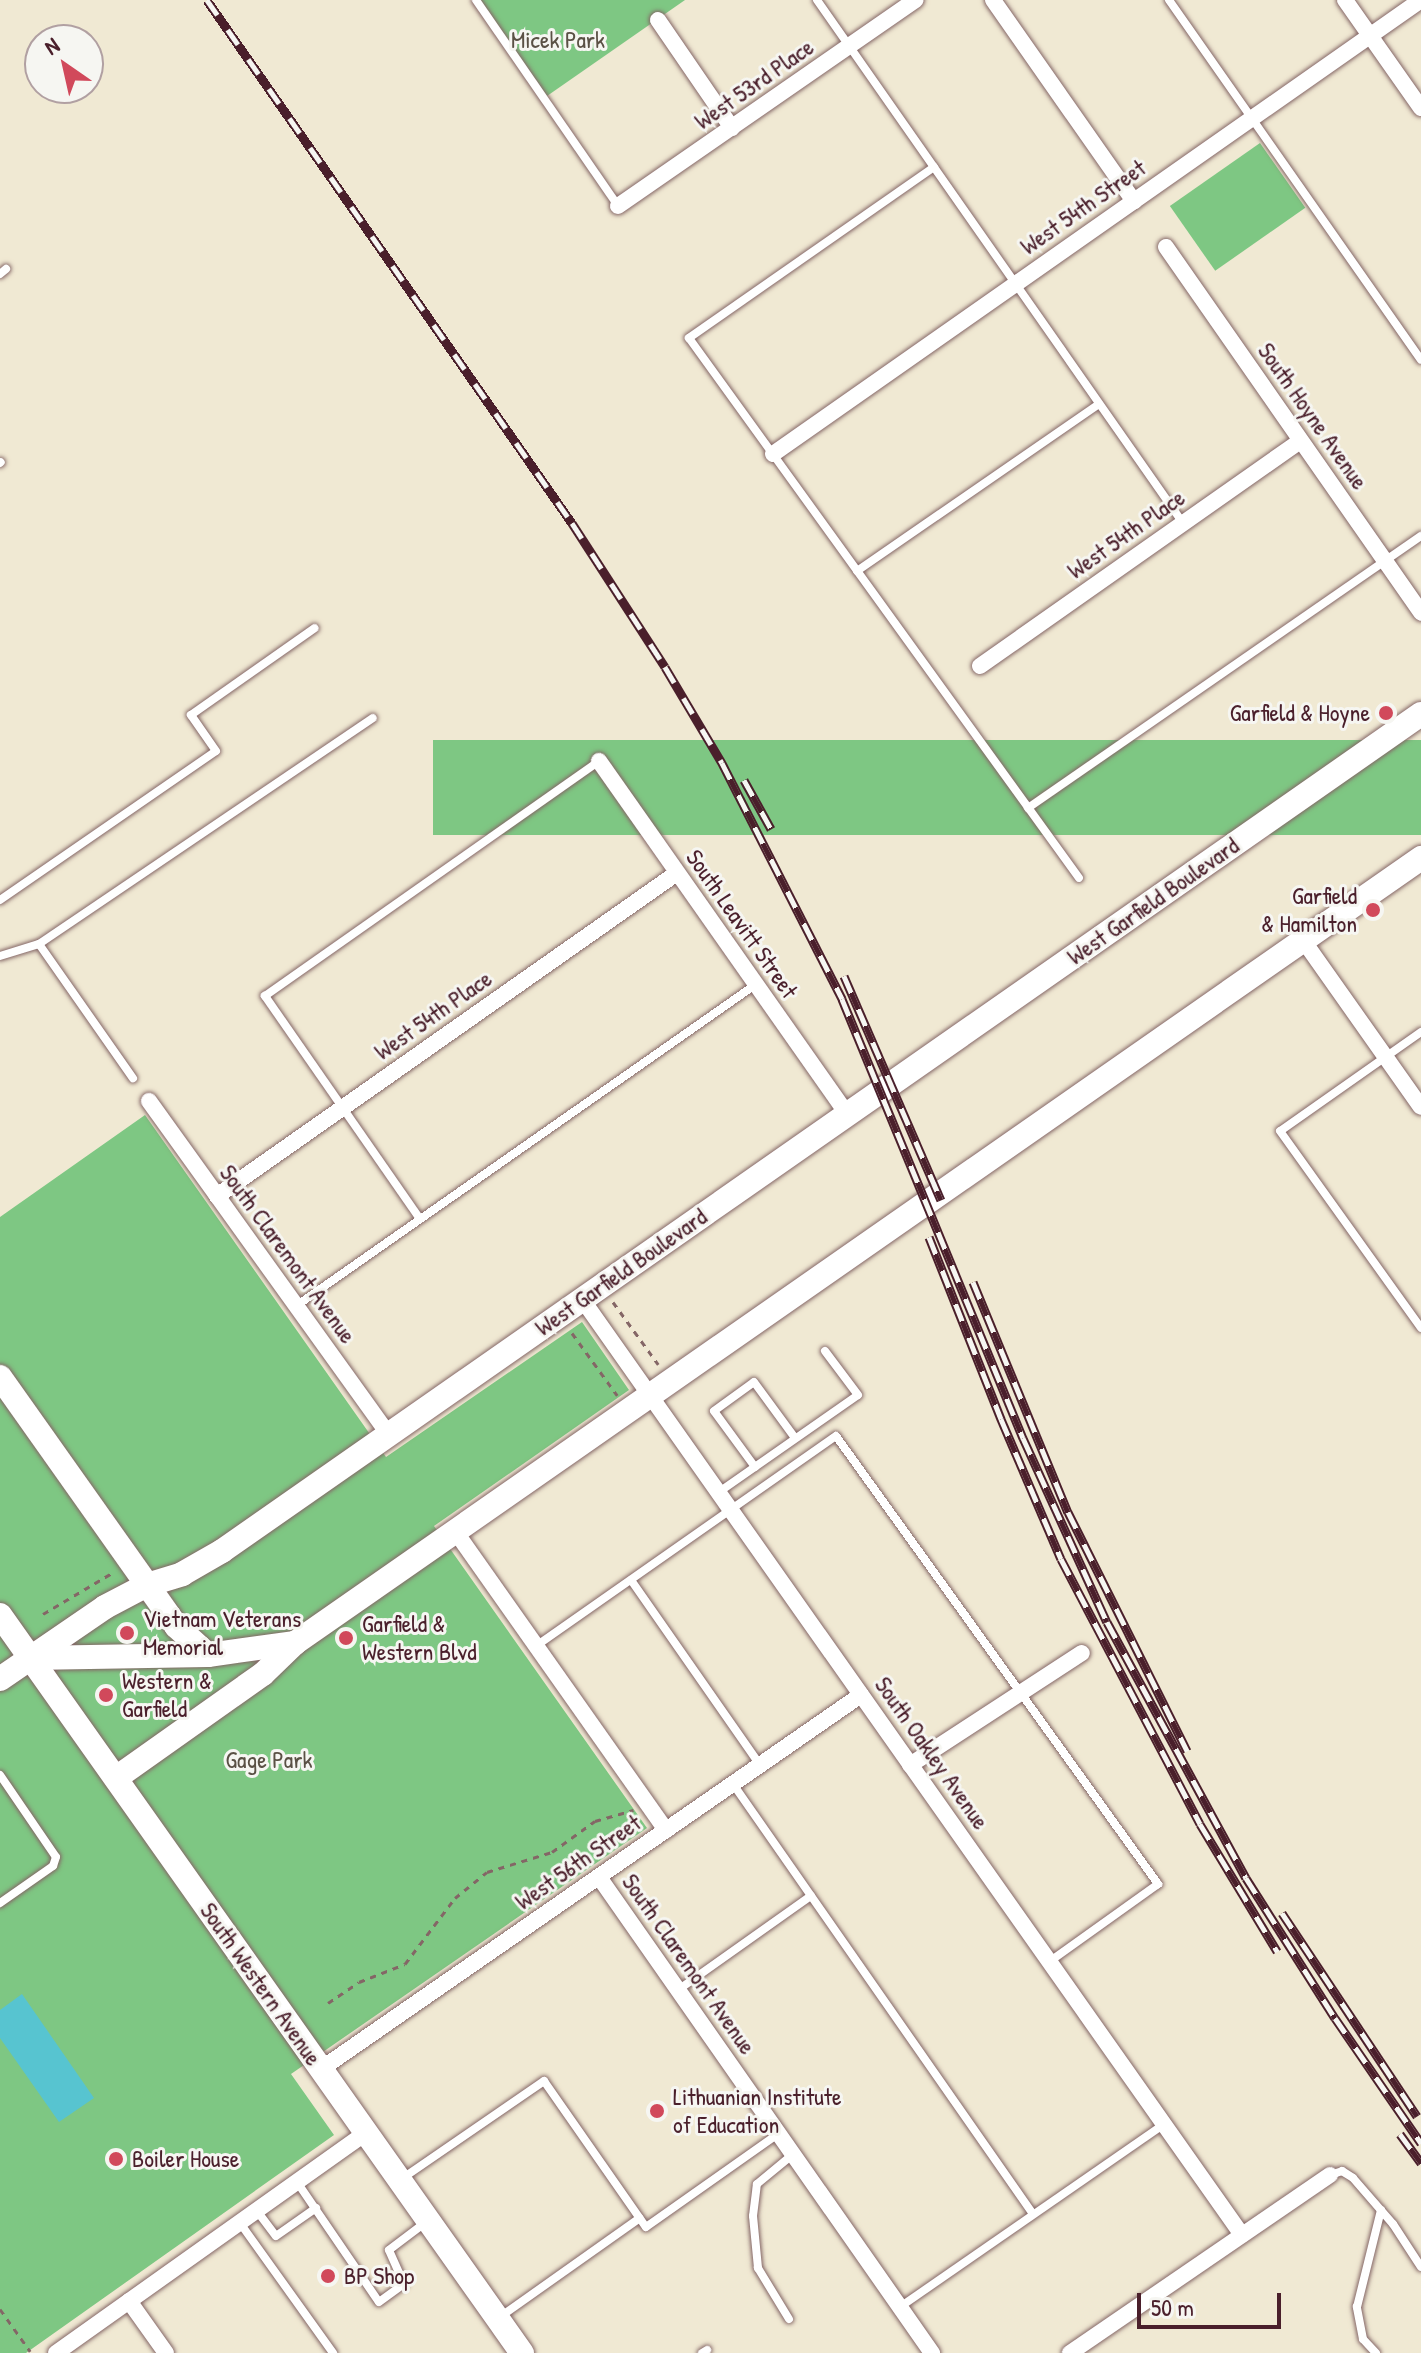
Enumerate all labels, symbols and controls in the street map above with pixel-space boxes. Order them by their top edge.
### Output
north arrow [24,24,104,104]
park label: Micek Park [511,26,605,54]
text: N [38,30,65,61]
street label: West 53rd Place [689,32,819,136]
street label: West 54th Street [1015,153,1151,261]
street label: South Hoyne Avenue [1252,337,1374,495]
street label: West 54th Place [1062,483,1190,585]
place label: Garfield & Hoyne [1230,699,1370,727]
marker: Garfield & Hoyne [1377,704,1395,722]
street label: West Garfield Boulevard [1062,831,1244,971]
street label: South Leavitt Street [680,844,804,1004]
place label: Garfield & Hamilton [1261,882,1357,938]
marker: Garfield & Hamilton [1364,901,1382,919]
street label: West 54th Place [369,964,497,1066]
street label: South Claremont Avenue [214,1159,362,1349]
street label: West Garfield Boulevard [530,1202,712,1342]
place label: Vietnam Veterans Memorial [143,1605,301,1661]
place label: Garfield & Western Blvd [362,1610,477,1666]
marker: Vietnam Veterans Memorial [118,1624,136,1642]
marker: Garfield & Western Blvd [337,1629,355,1647]
place label: Western & Garfield [122,1667,212,1723]
street label: South Oakley Avenue [869,1671,995,1835]
marker: Western & Garfield [97,1686,115,1704]
park label: Gage Park [226,1746,312,1774]
street label: West 56th Street [510,1808,646,1916]
street label: South Claremont Avenue [616,1868,762,2060]
street label: South Western Avenue [194,1897,328,2071]
place label: Lithuanian Institute of Education [673,2083,842,2139]
marker: Lithuanian Institute of Education [648,2102,666,2120]
place label: Boiler House [132,2145,239,2173]
marker: Boiler House [107,2150,125,2168]
place label: BP Shop [344,2262,414,2290]
marker: BP Shop [319,2267,337,2285]
scale bar [1141,2277,1285,2327]
text: 50 m [1151,2291,1194,2323]

